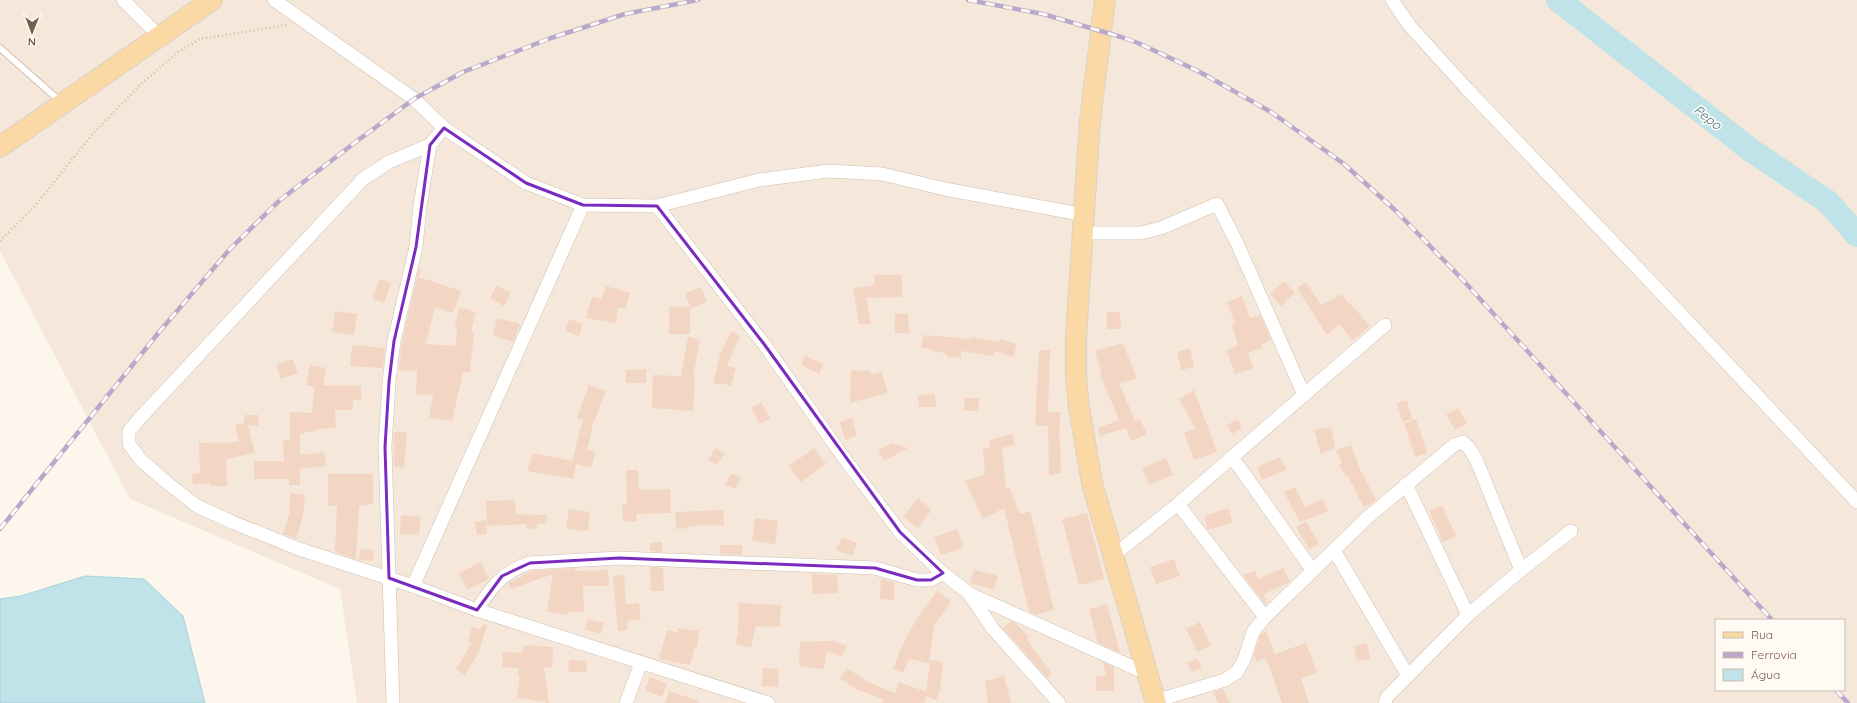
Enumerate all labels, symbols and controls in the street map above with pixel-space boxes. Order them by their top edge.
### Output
north arrow [12,12,52,52]
text: N [28,35,36,49]
water label: Pepo [1691,101,1726,133]
legend [1715,619,1845,691]
text: Rua [1751,627,1773,642]
text: Ferrovia [1751,647,1797,662]
text: Água [1751,667,1780,682]

